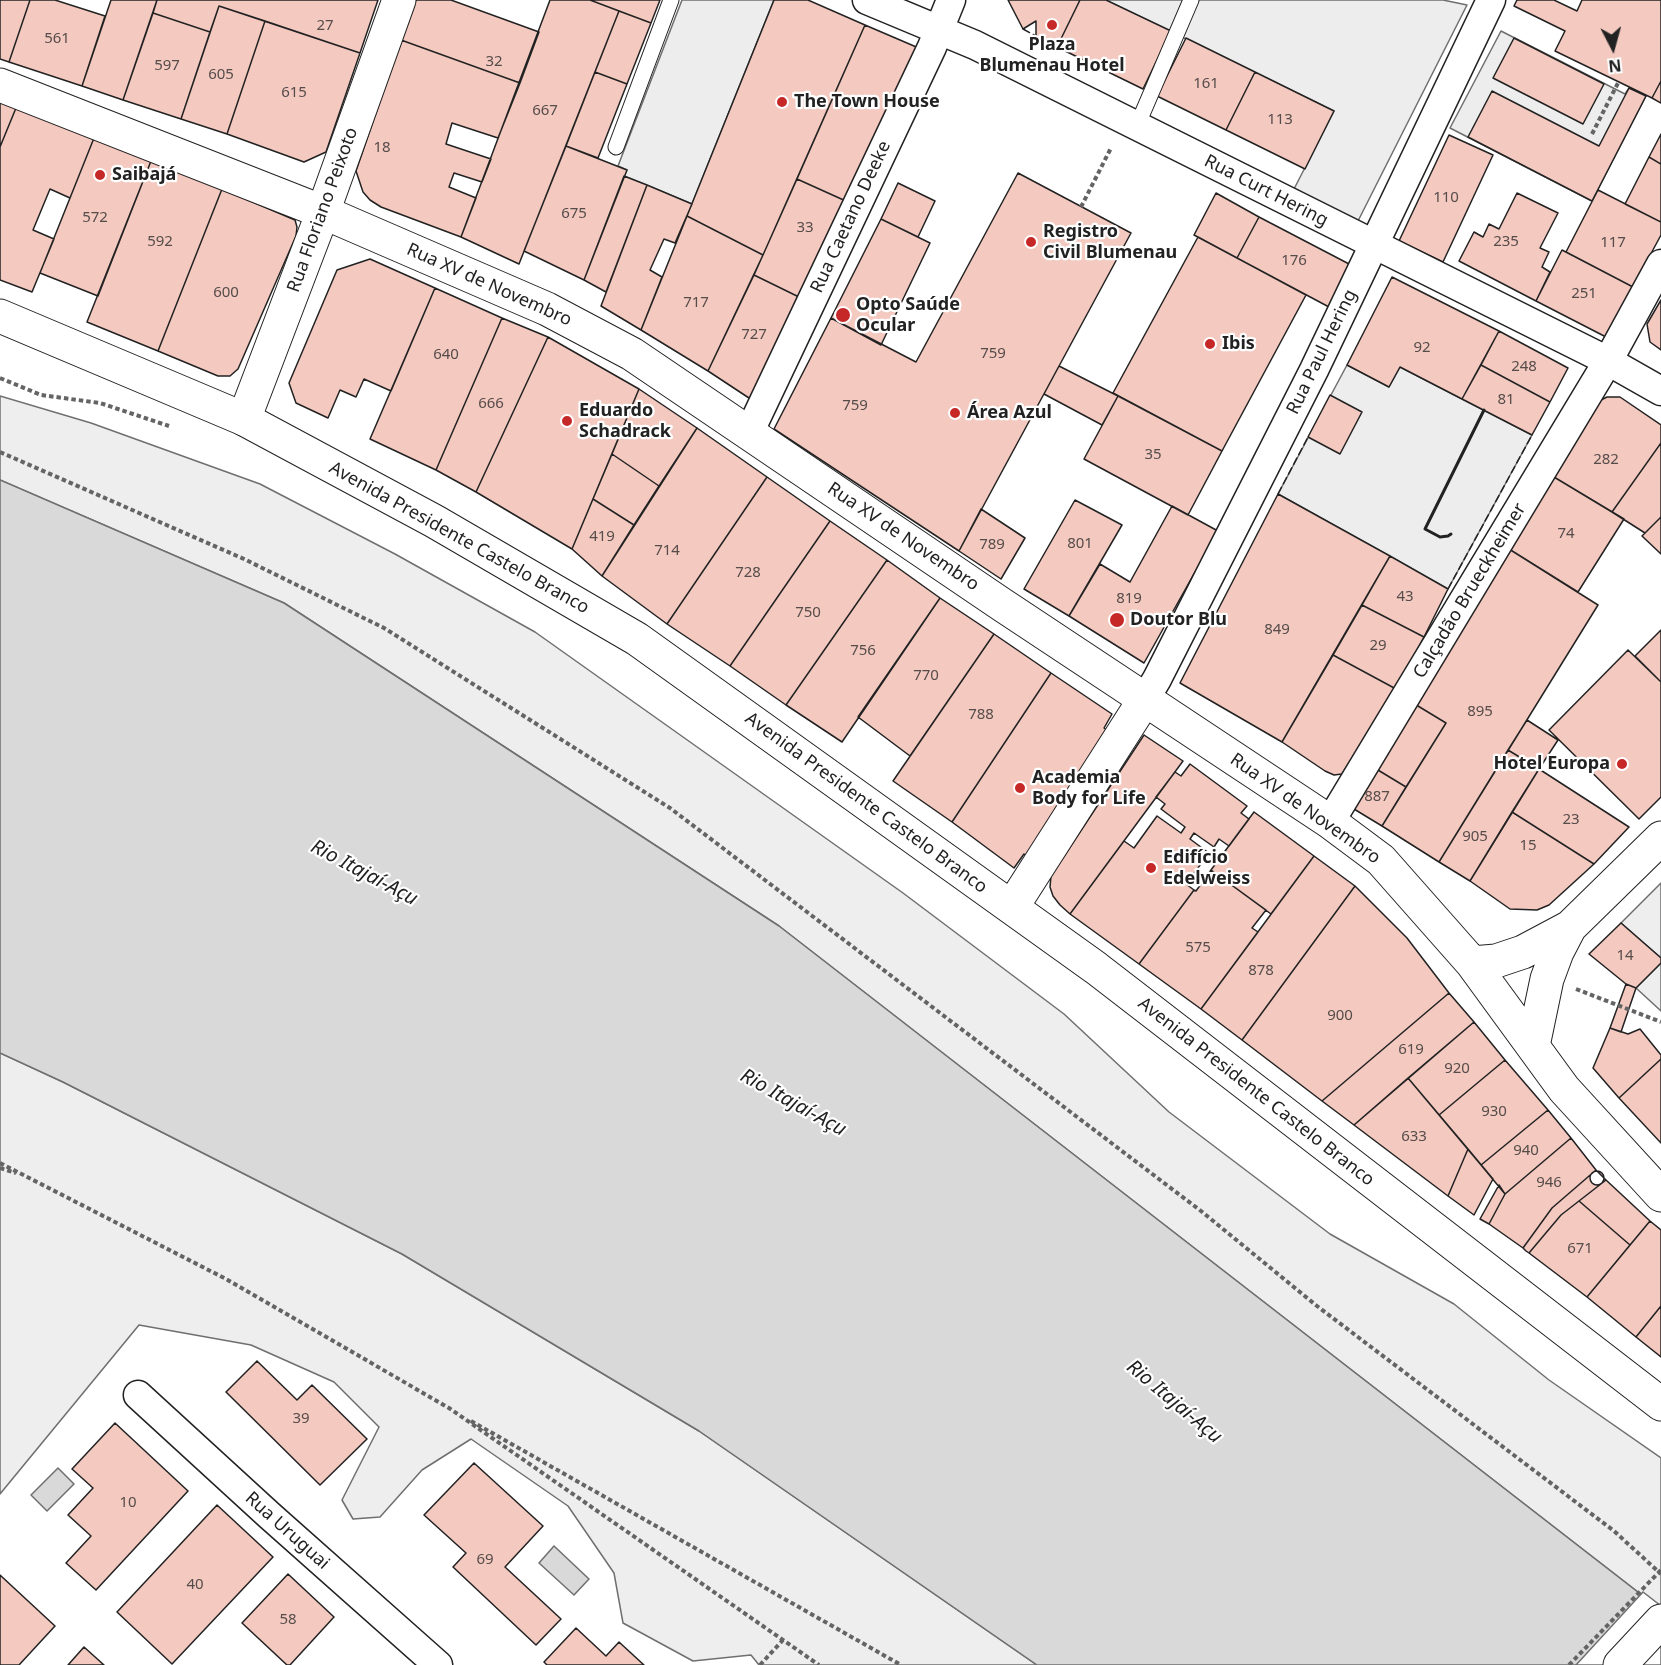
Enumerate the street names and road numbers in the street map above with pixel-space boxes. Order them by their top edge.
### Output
street label: Rua Floriano Peixoto [283,125,363,295]
street label: Rua Caetano Deeke [806,138,896,296]
street label: Rua Curt Hering [1201,151,1331,231]
street label: Rua XV de Novembro [403,239,575,331]
street label: Rua Paul Hering [1282,286,1362,418]
street label: Avenida Presidente Castelo Branco [325,457,593,619]
street label: Rua XV de Novembro [823,478,983,596]
street label: Calçadão Brueckheimer [1409,499,1531,683]
street label: Avenida Presidente Castelo Branco [741,708,991,898]
street label: Rua XV de Novembro [1226,749,1384,869]
street label: Avenida Presidente Castelo Branco [1134,993,1378,1191]
street label: Rua Uruguai [240,1488,334,1574]

